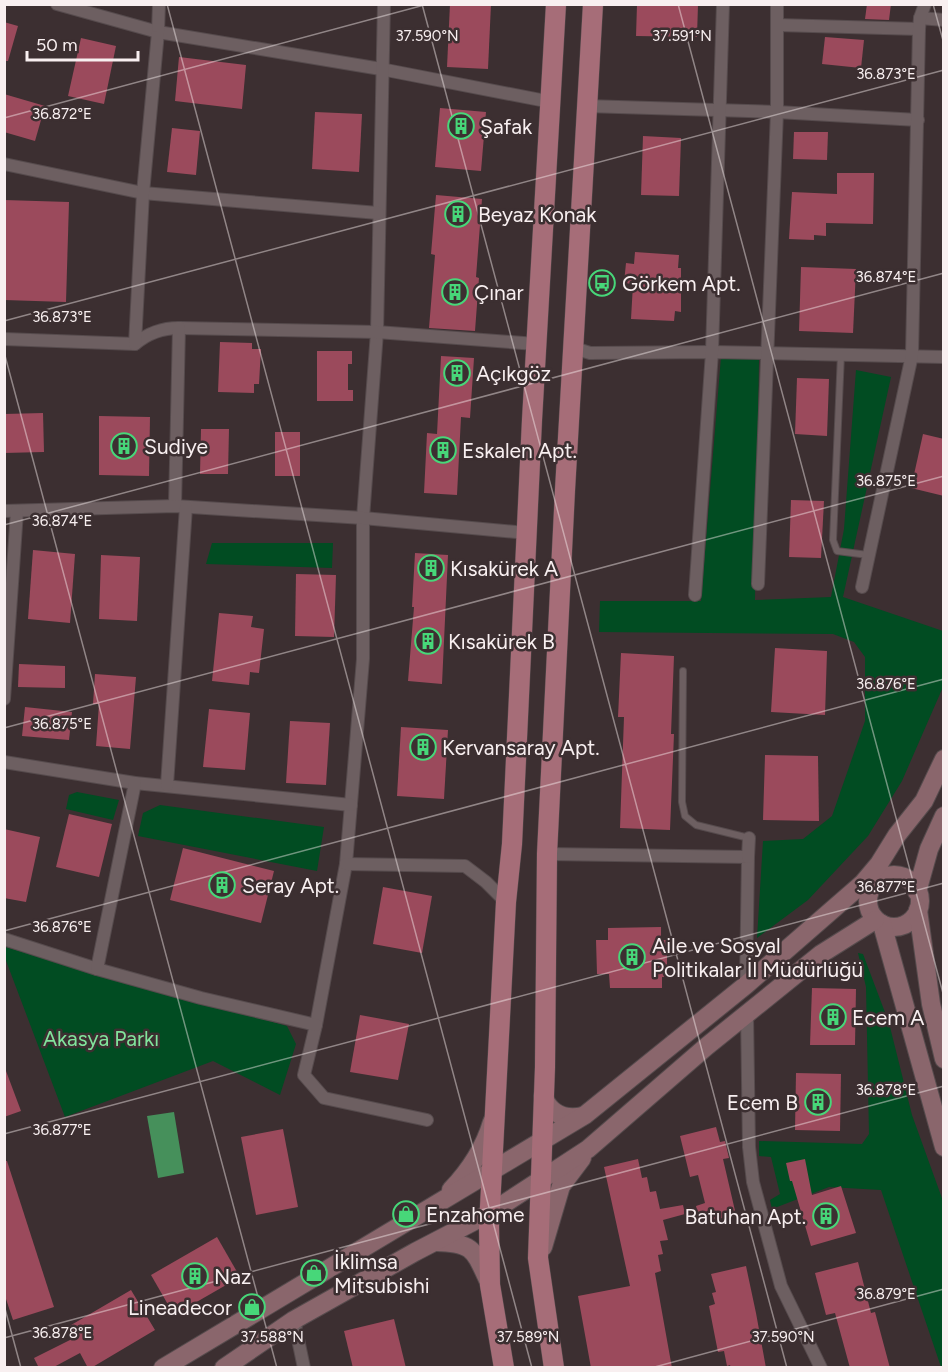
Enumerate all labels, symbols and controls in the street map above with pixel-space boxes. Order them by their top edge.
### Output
scale bar [27,24,138,62]
text: 37.590°N [395,27,459,45]
text: 37.591°N [652,27,712,45]
text: 50 m [36,34,78,56]
text: 36.873°E [856,65,916,83]
text: 36.872°E [32,105,92,123]
building icon: Şafak [446,111,476,141]
place label: Şafak [480,114,533,139]
building icon: Beyaz Konak [443,199,473,229]
place label: Beyaz Konak [478,202,597,227]
bus stop icon: Görkem Apt. [587,268,617,298]
text: 36.874°E [856,268,916,286]
place label: Görkem Apt. [622,271,741,296]
building icon: Çınar [440,277,470,307]
place label: Çınar [474,280,524,305]
text: 36.873°E [32,308,92,326]
building icon: Açıkgöz [442,358,472,388]
place label: Açıkgöz [476,361,551,386]
building icon: Sudiye [109,431,139,461]
place label: Sudiye [144,434,208,459]
building icon: Eskalen Apt. [428,435,458,465]
place label: Eskalen Apt. [462,438,577,463]
text: 36.875°E [856,472,916,490]
text: 36.874°E [32,512,92,530]
building icon: Kısakürek A [416,553,446,583]
place label: Kısakürek A [450,556,558,581]
building icon: Kısakürek B [413,626,443,656]
place label: Kısakürek B [448,629,555,654]
text: 36.876°E [856,675,916,693]
text: 36.875°E [32,715,92,733]
building icon: Kervansaray Apt. [408,732,438,762]
place label: Kervansaray Apt. [442,735,600,760]
building icon: Seray Apt. [207,870,237,900]
place label: Seray Apt. [242,873,339,898]
text: 36.877°E [856,878,916,896]
text: 36.876°E [32,918,92,936]
place label: Aile ve Sosyal Politikalar İl Müdürlüğü [652,933,863,982]
building icon: Aile ve Sosyal Politikalar İl Müdürlüğü [617,942,647,972]
building icon: Ecem A [818,1002,848,1032]
place label: Ecem A [852,1005,925,1030]
park label: Akasya Parkı [43,1026,159,1051]
text: 36.878°E [856,1081,916,1099]
building icon: Ecem B [803,1087,833,1117]
place label: Ecem B [727,1090,798,1115]
text: 36.877°E [32,1121,92,1139]
shop icon: Enzahome [391,1199,421,1229]
building icon: Batuhan Apt. [811,1201,841,1231]
place label: Enzahome [426,1202,524,1227]
place label: Batuhan Apt. [685,1204,806,1229]
place label: İklimsa Mitsubishi [334,1249,430,1298]
shop icon: İklimsa Mitsubishi [299,1258,329,1288]
building icon: Naz [180,1261,210,1291]
place label: Naz [214,1264,251,1289]
text: 36.879°E [856,1285,916,1303]
shop icon: Lineadecor [237,1292,267,1322]
place label: Lineadecor [128,1295,232,1320]
text: 36.878°E [32,1324,92,1342]
text: 37.588°N [240,1328,304,1346]
text: 37.589°N [497,1328,559,1346]
text: 37.590°N [751,1328,815,1346]

